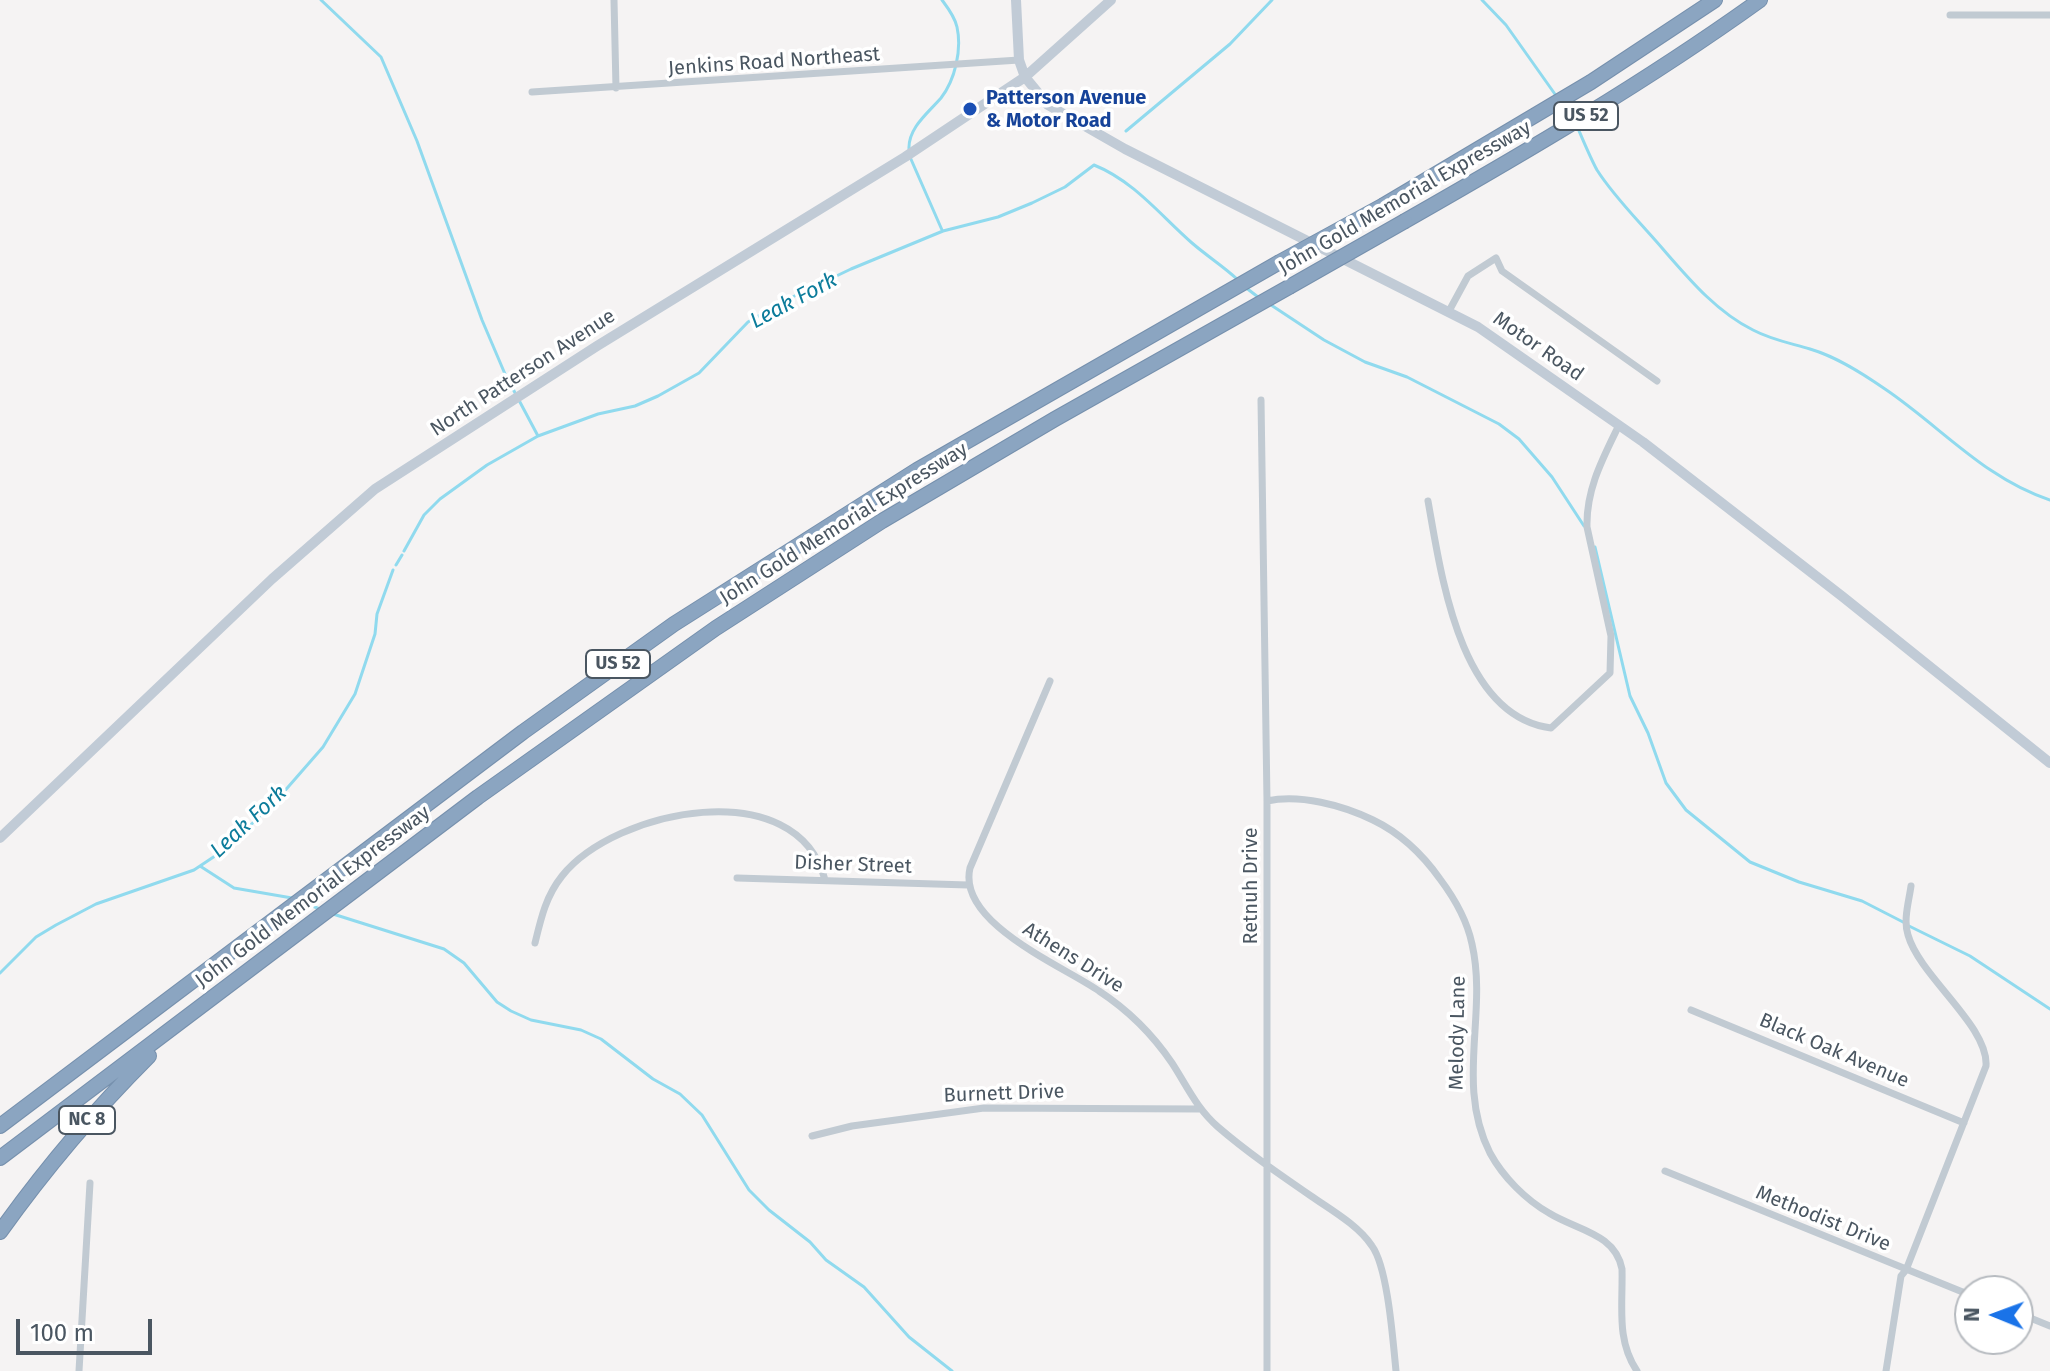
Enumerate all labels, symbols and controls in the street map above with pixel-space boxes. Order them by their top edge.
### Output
street label: Jenkins Road Northeast [667,43,881,81]
place label: Patterson Avenue & Motor Road [986,86,1146,133]
marker: Patterson Avenue & Motor Road [961,100,979,118]
road number: US 52 [1554,102,1618,130]
street label: John Gold Memorial Expressway [1275,116,1535,280]
water label: Leak Fork [746,267,842,335]
street label: North Patterson Avenue [426,304,620,442]
street label: Motor Road [1488,307,1588,387]
street label: John Gold Memorial Expressway [716,438,972,610]
road number: US 52 [586,650,650,678]
water label: Leak Fork [205,780,293,864]
street label: John Gold Memorial Expressway [191,801,435,993]
street label: Retnuh Drive [1239,827,1263,945]
street label: Disher Street [794,851,912,879]
street label: Athens Drive [1018,917,1128,999]
street label: Melody Lane [1445,976,1471,1090]
street label: Black Oak Avenue [1756,1009,1912,1093]
street label: Burnett Drive [943,1080,1065,1108]
road number: NC 8 [59,1106,115,1134]
street label: Methodist Drive [1752,1181,1894,1257]
north arrow [1954,1275,2034,1355]
scale bar [20,1303,156,1353]
text: N [1958,1307,1985,1322]
text: 100 m [30,1319,94,1347]

